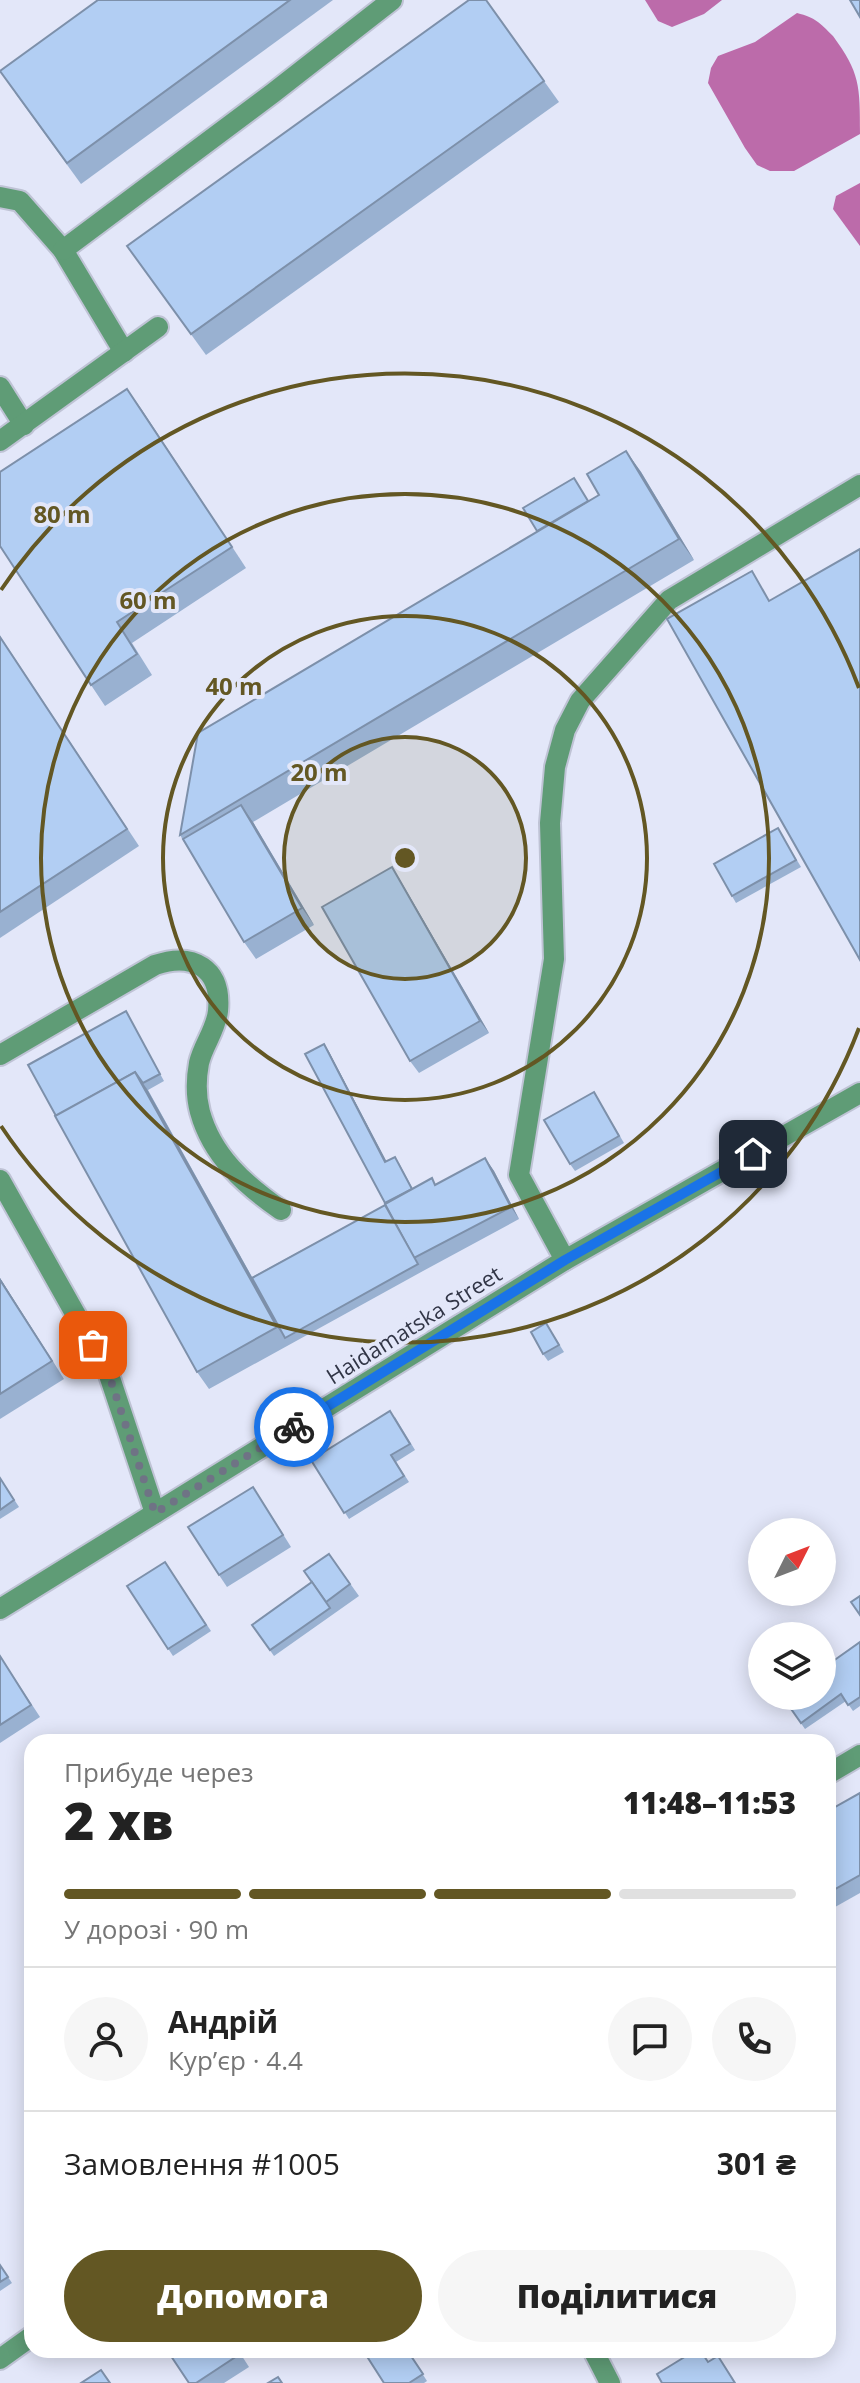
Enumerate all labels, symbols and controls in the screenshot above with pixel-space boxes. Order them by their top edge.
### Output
text: 80 m [33,497,91,530]
text: 60 m [119,583,177,616]
text: 40 m [205,669,263,702]
text: 20 m [290,755,348,788]
centre of rings [391,844,419,872]
pin [719,1120,787,1188]
icon: home [731,1132,775,1176]
street label: Haidamatska Street [320,1258,507,1390]
pin [59,1311,127,1379]
icon: bag [71,1323,115,1367]
courier [254,1387,334,1467]
icon: bike [272,1405,316,1449]
north arrow [748,1518,836,1606]
map controls [748,1518,836,1710]
button: layers [748,1622,836,1710]
text: Прибуде через [64,1754,254,1790]
text: 11:48–11:53 [623,1782,796,1823]
text: 2 хв [64,1784,173,1855]
text: У дорозі · 90 m [64,1911,249,1947]
button: person [64,1997,148,2081]
button: chat [608,1997,692,2081]
button: phone [712,1997,796,2081]
text: Андрій [168,2001,278,2042]
text: Кур’єр · 4.4 [168,2042,303,2078]
text: Замовлення #1005 [64,2143,340,2184]
text: 301 ₴ [717,2143,796,2184]
button: Допомога [64,2250,422,2342]
button: Поділитися [438,2250,796,2342]

